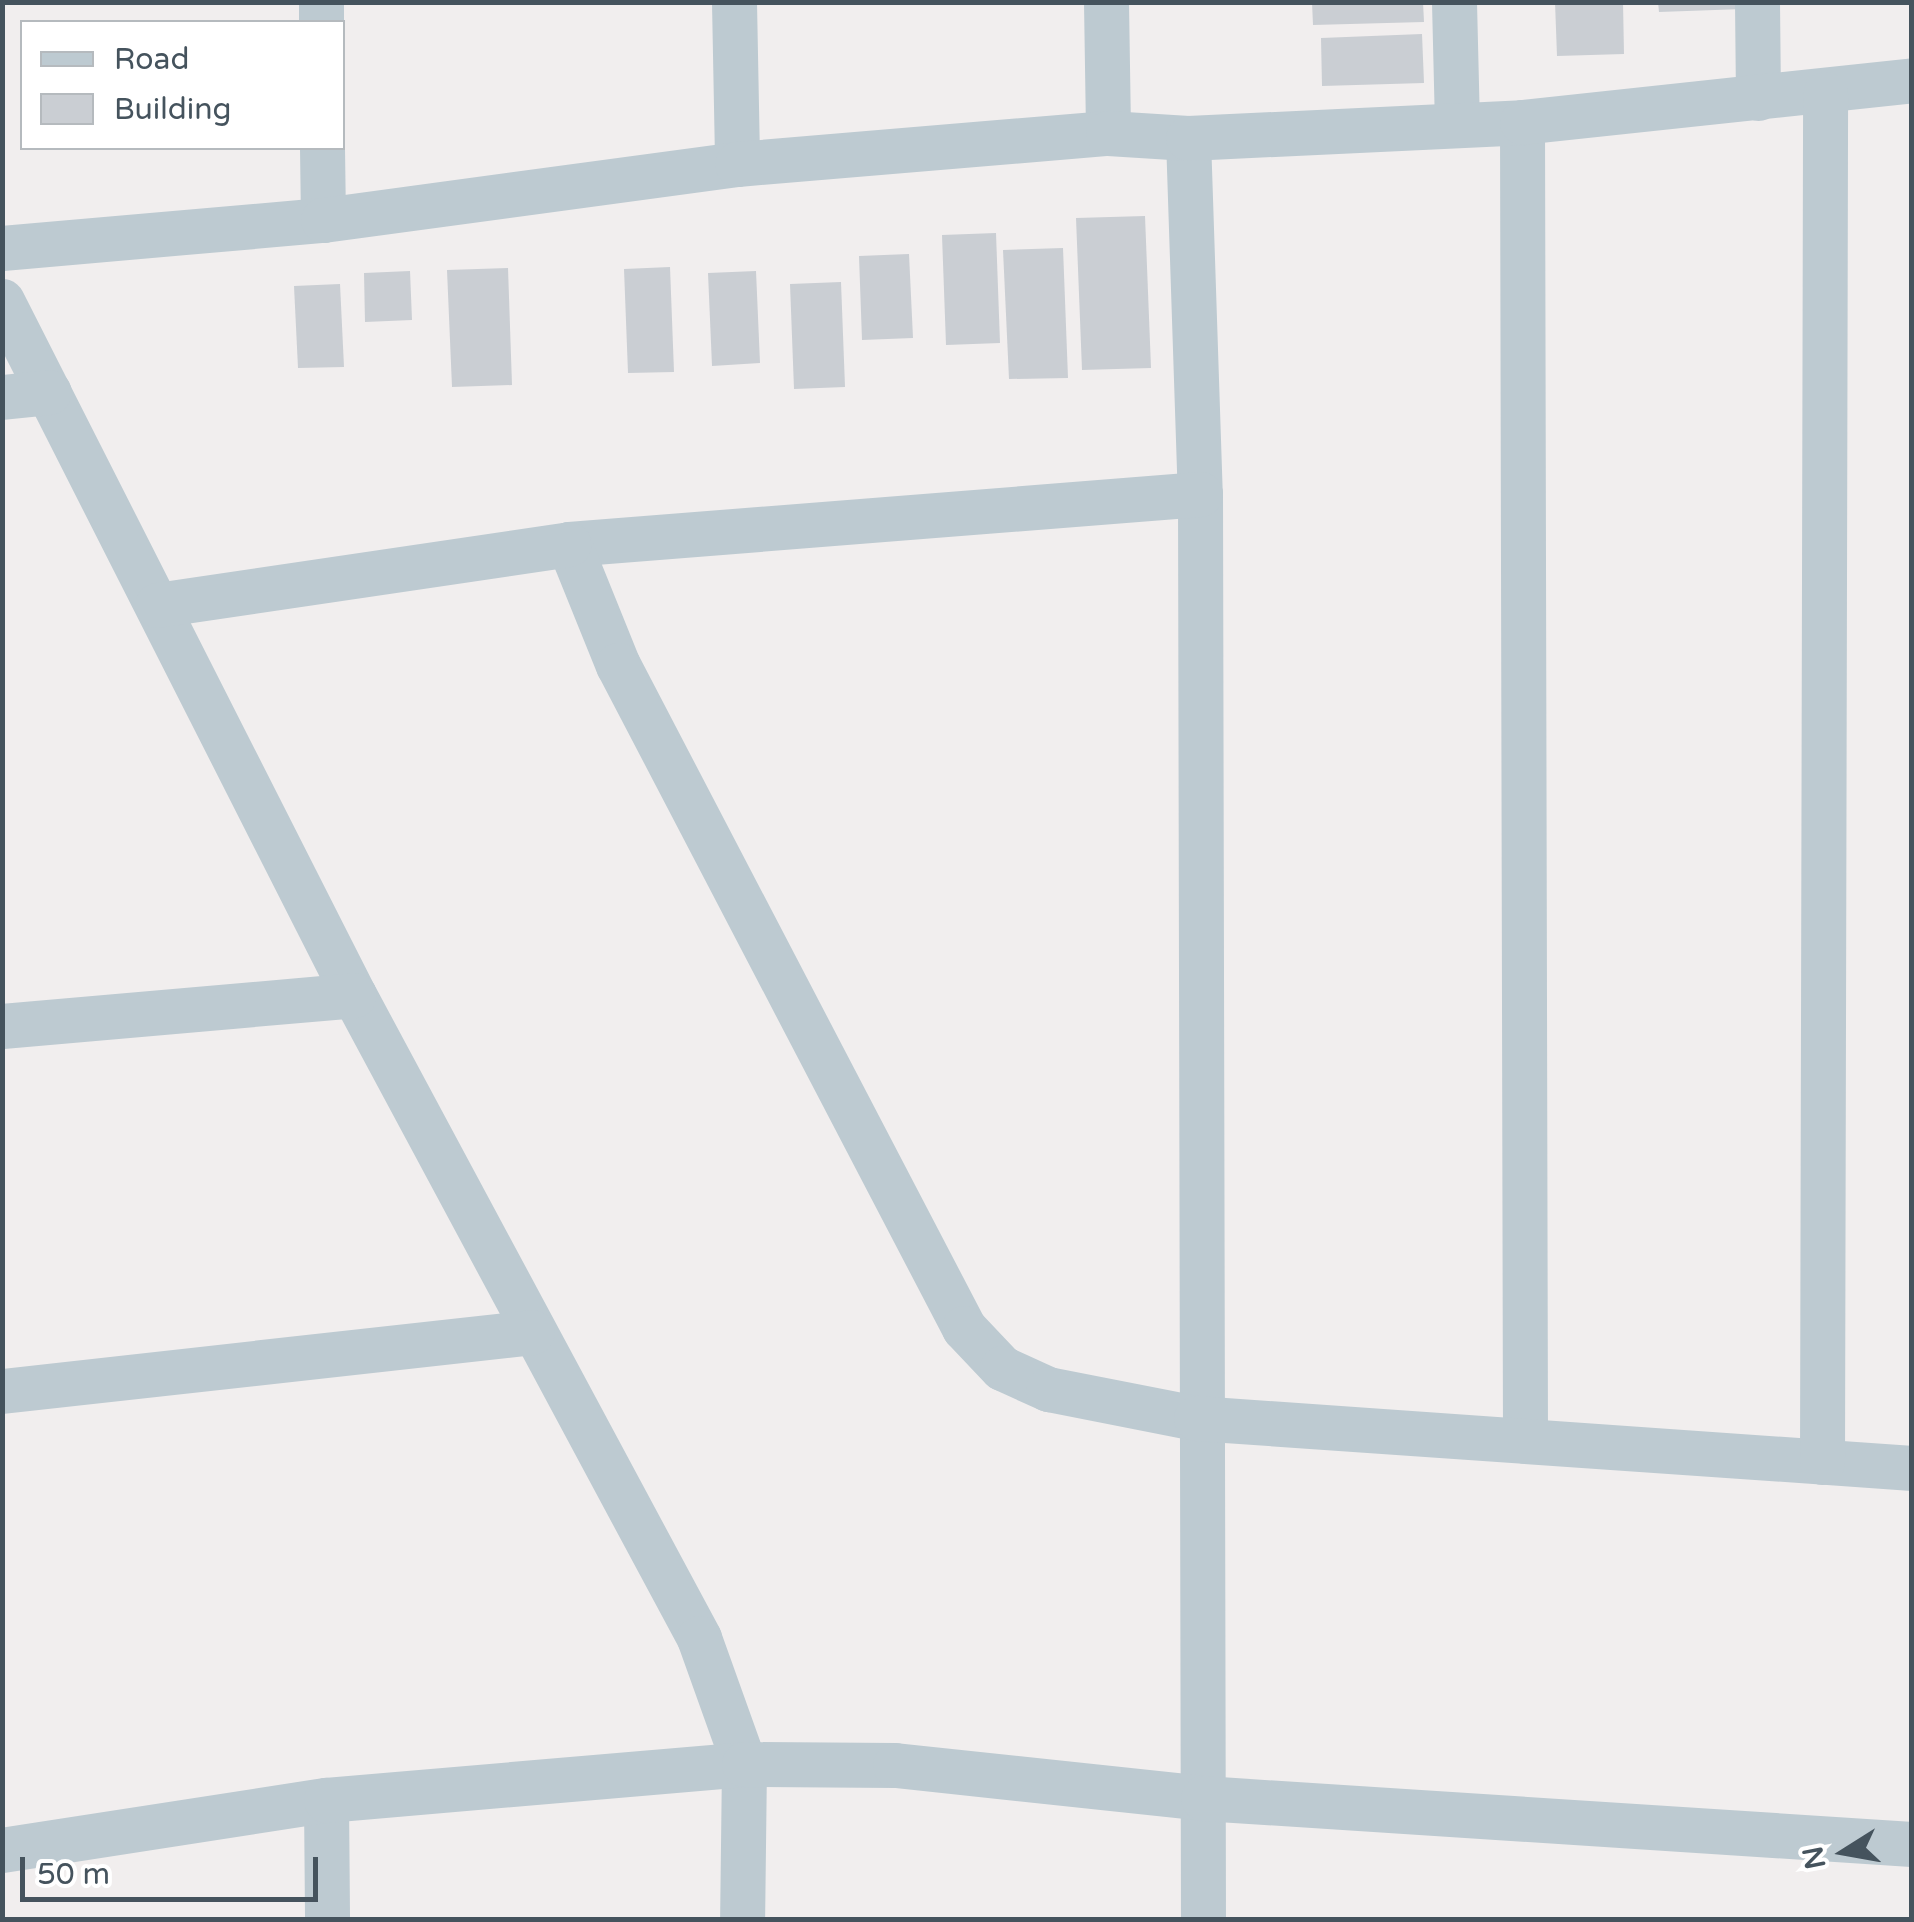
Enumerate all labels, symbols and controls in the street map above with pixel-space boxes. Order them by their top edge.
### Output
legend [20,20,345,150]
text: Road [114,41,189,78]
text: Building [114,91,231,128]
north arrow [1794,1802,1894,1902]
scale bar [25,1837,322,1899]
text: N [1796,1843,1833,1872]
text: 50 m [37,1856,110,1893]

